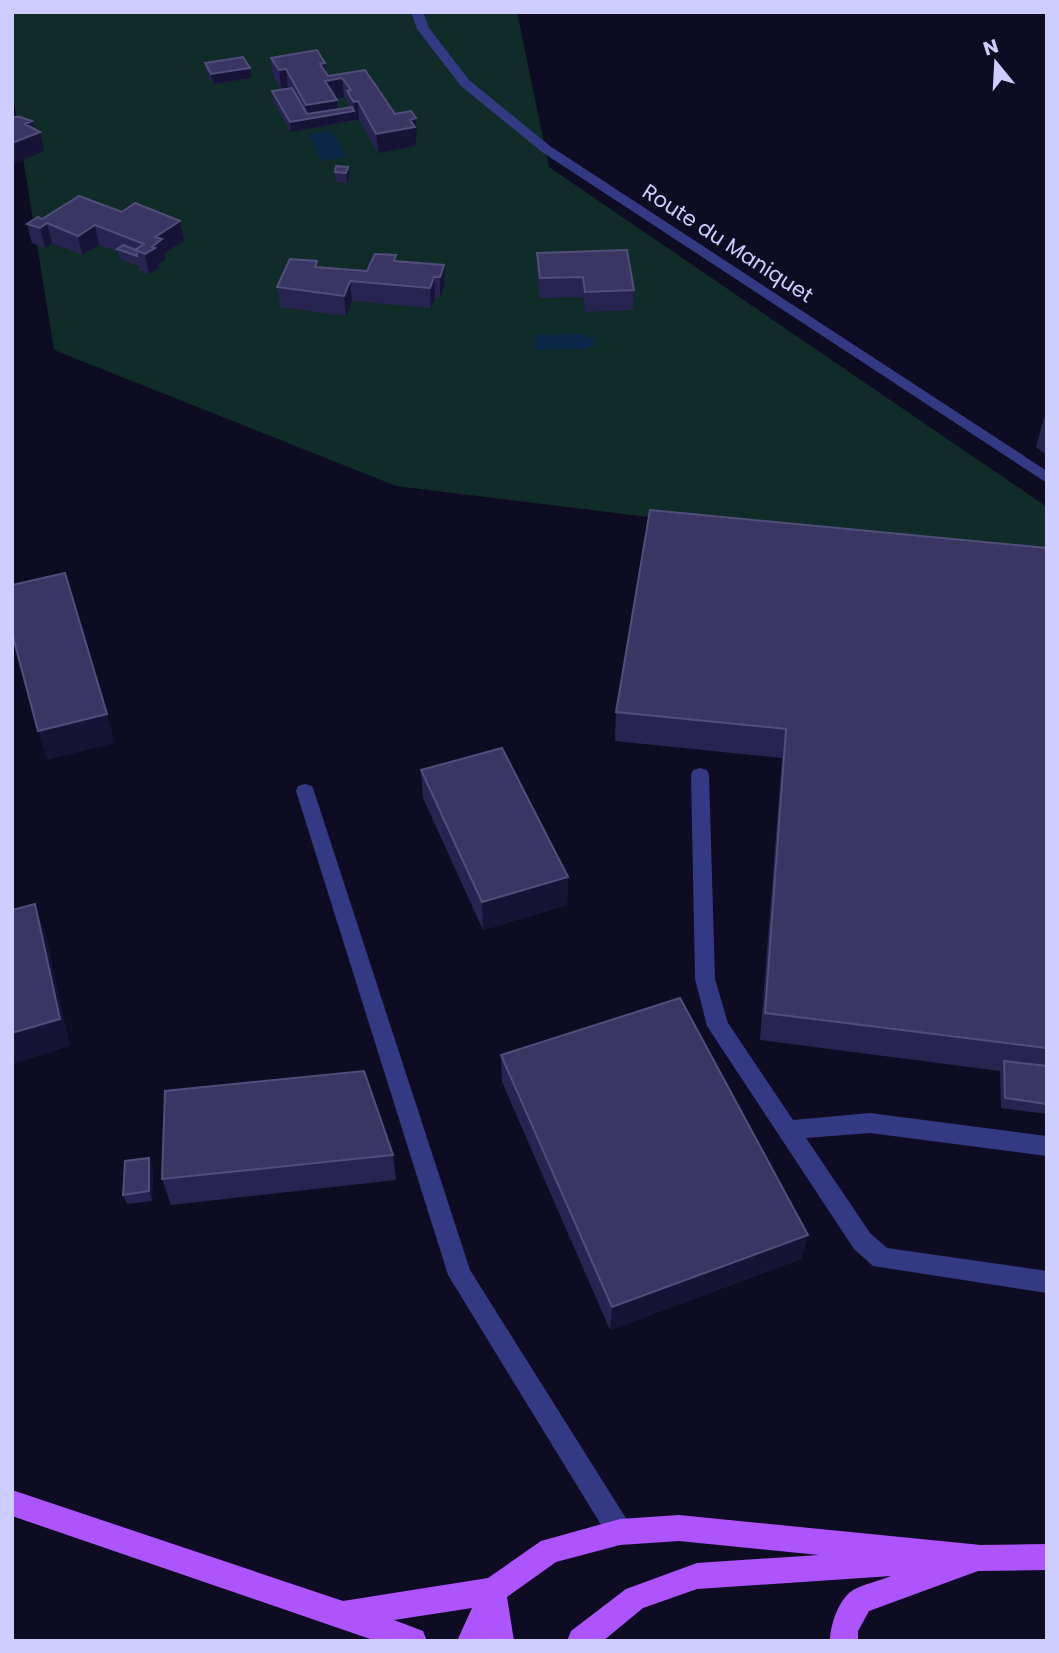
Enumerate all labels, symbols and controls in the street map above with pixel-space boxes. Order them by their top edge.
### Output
north arrow [961,28,1031,98]
text: N [980,32,1002,62]
street label: Route du Maniquet [637,177,819,309]

